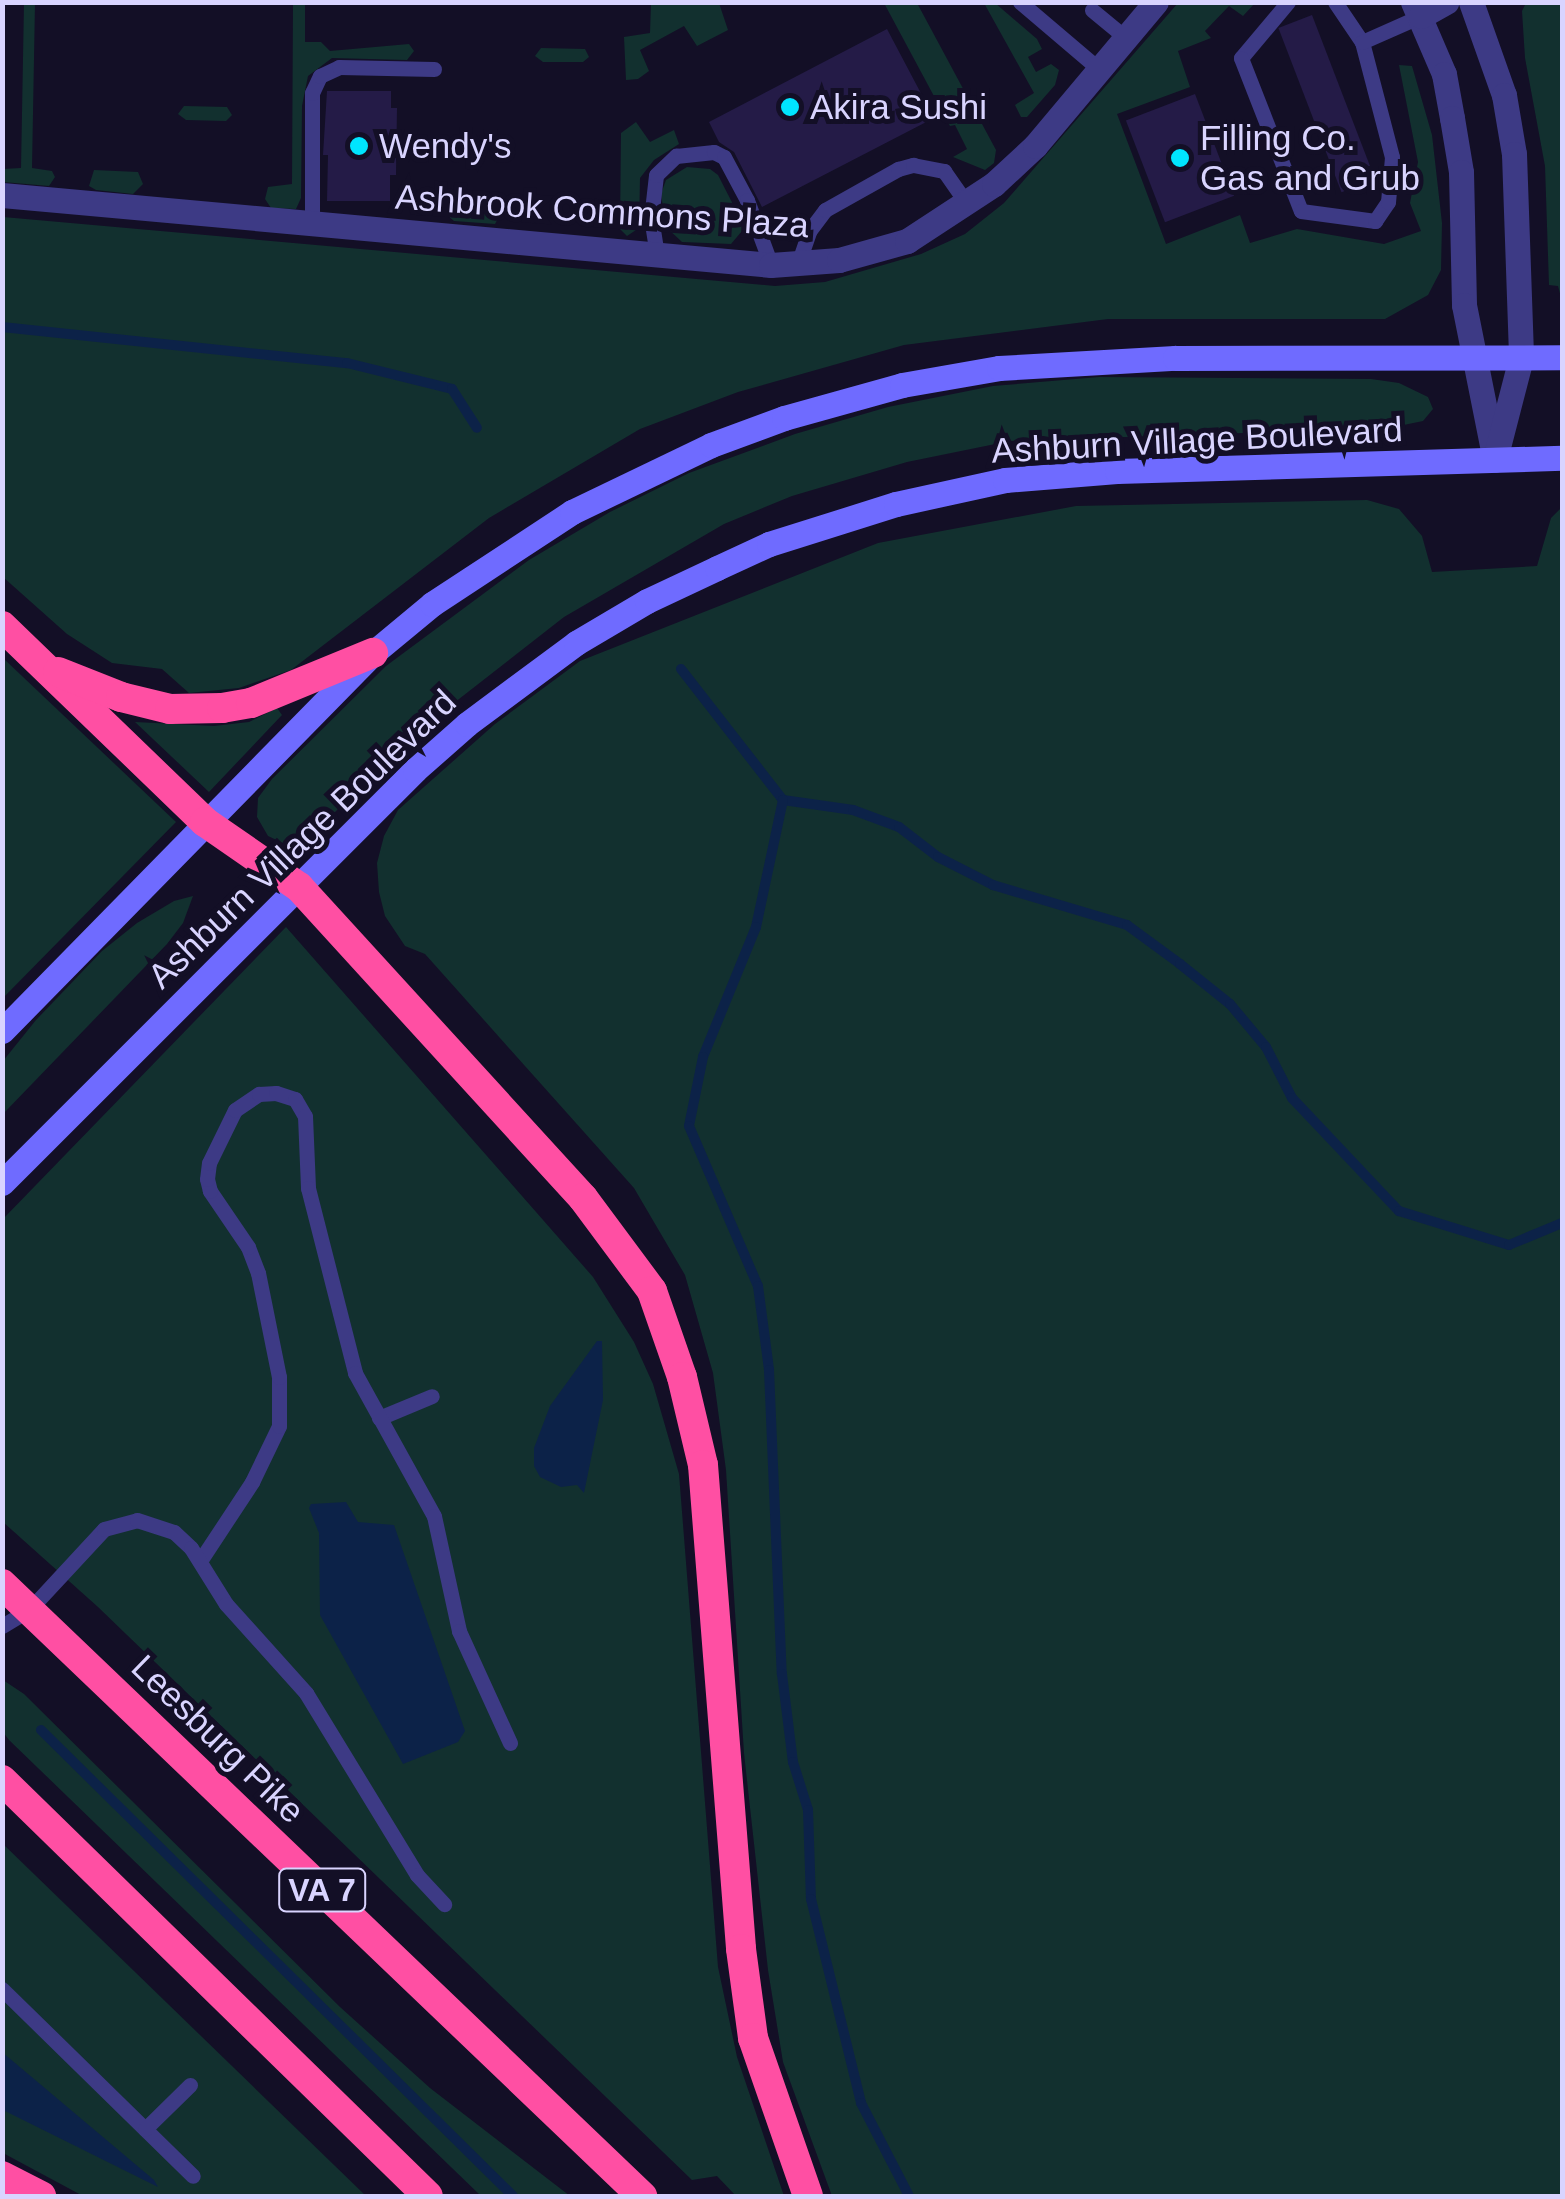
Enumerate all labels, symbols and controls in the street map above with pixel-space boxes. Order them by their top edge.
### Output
place label: Akira Sushi [810,86,987,128]
marker: Akira Sushi [779,96,801,118]
place label: Filling Co. Gas and Grub [1200,117,1420,199]
place label: Wendy's [379,125,511,167]
marker: Wendy's [348,135,370,157]
marker: Filling Co. Gas and Grub [1169,147,1191,169]
street label: Ashbrook Commons Plaza [394,176,810,246]
street label: Ashburn Village Boulevard [990,408,1404,472]
street label: Ashburn Village Boulevard [139,681,465,997]
street label: Leesburg Pike [123,1646,313,1832]
road number: VA 7 [277,1863,367,1917]

